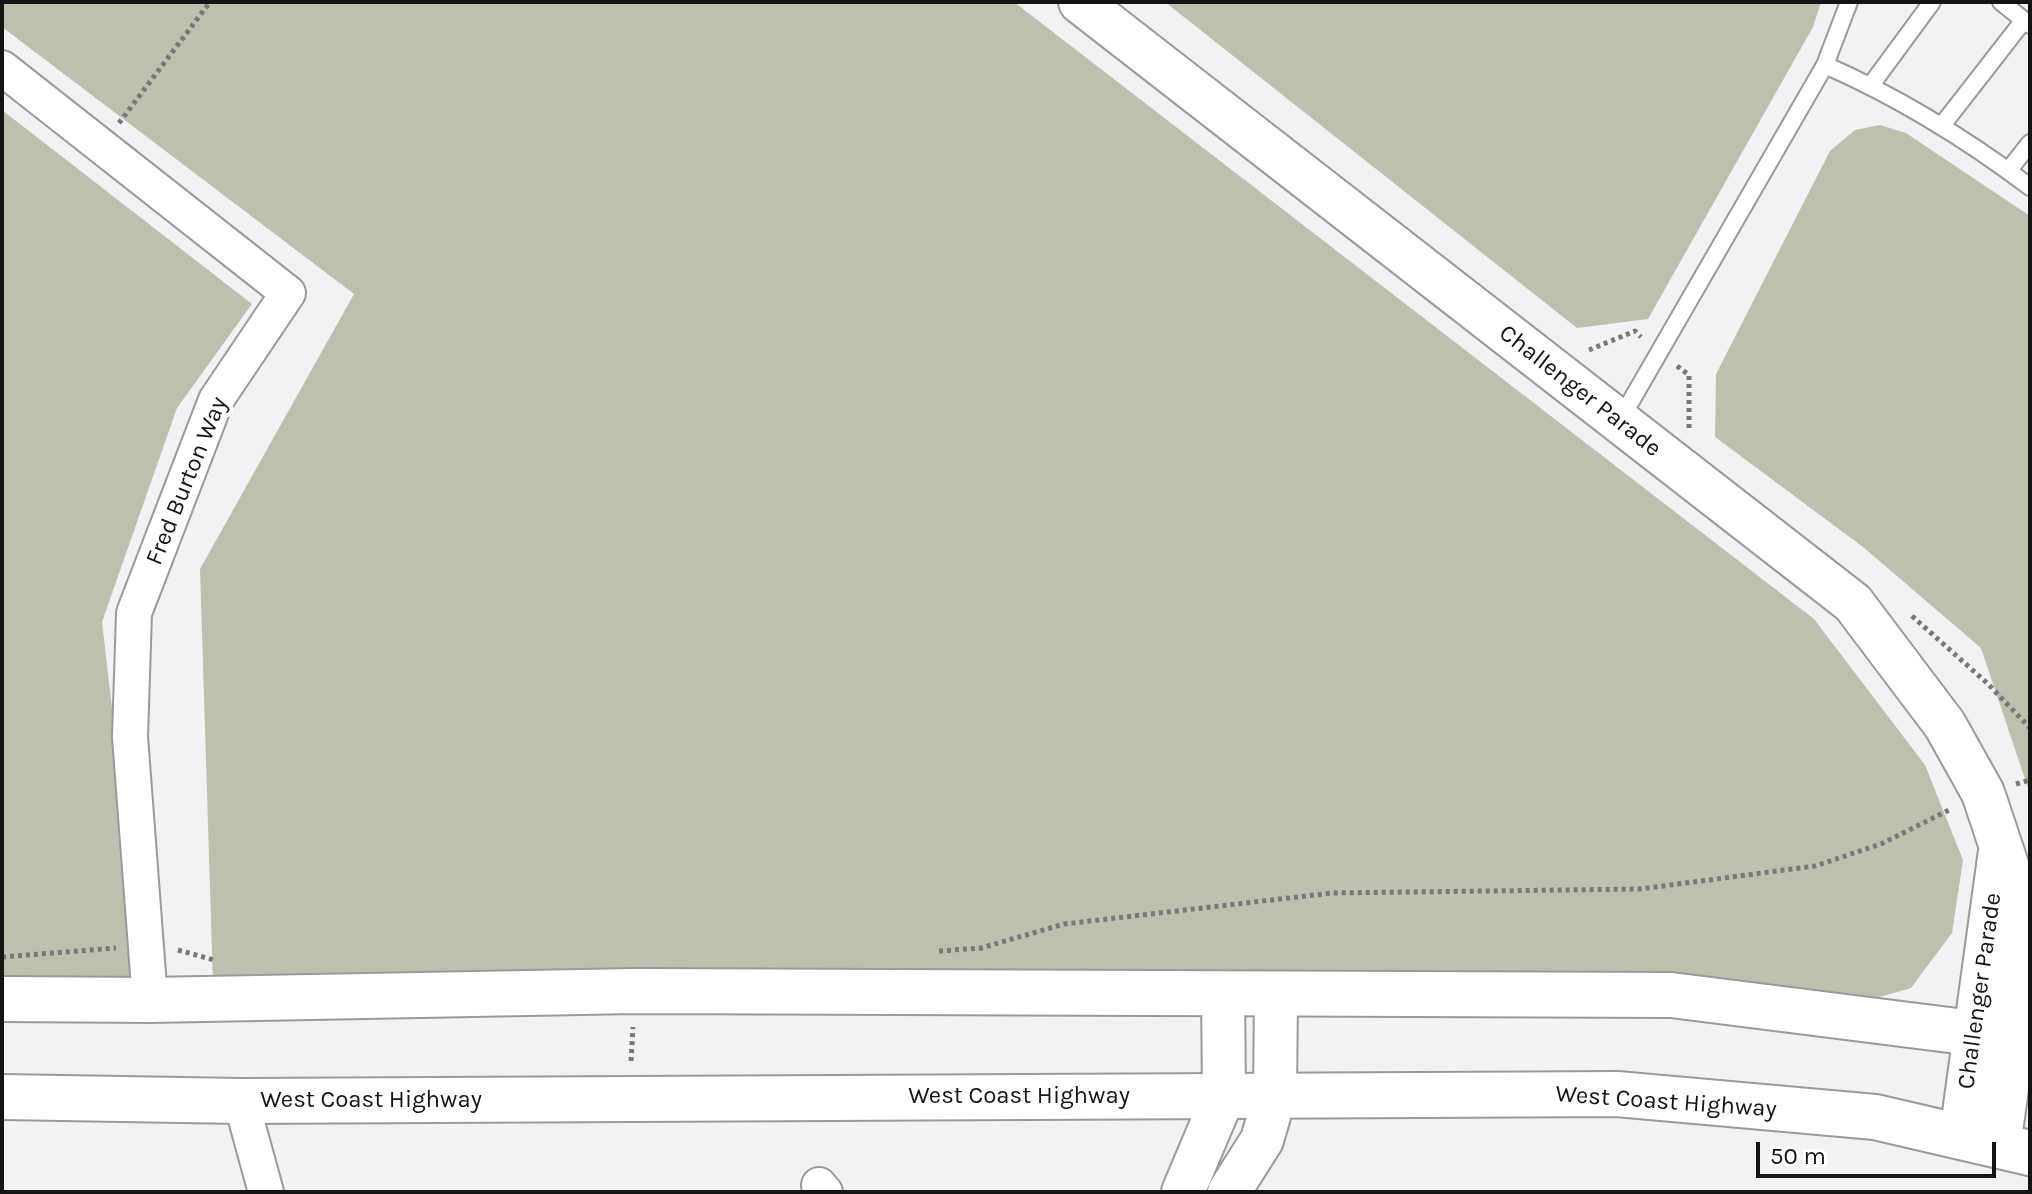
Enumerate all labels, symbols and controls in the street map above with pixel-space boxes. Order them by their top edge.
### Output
street label: Challenger Parade [1493,319,1667,463]
street label: Fred Burton Way [140,393,234,569]
street label: Challenger Parade [1952,891,2008,1091]
street label: West Coast Highway [1554,1080,1778,1124]
street label: West Coast Highway [908,1082,1130,1110]
street label: West Coast Highway [260,1086,482,1114]
scale bar [1760,1126,2000,1176]
text: 50 m [1770,1142,1826,1170]

